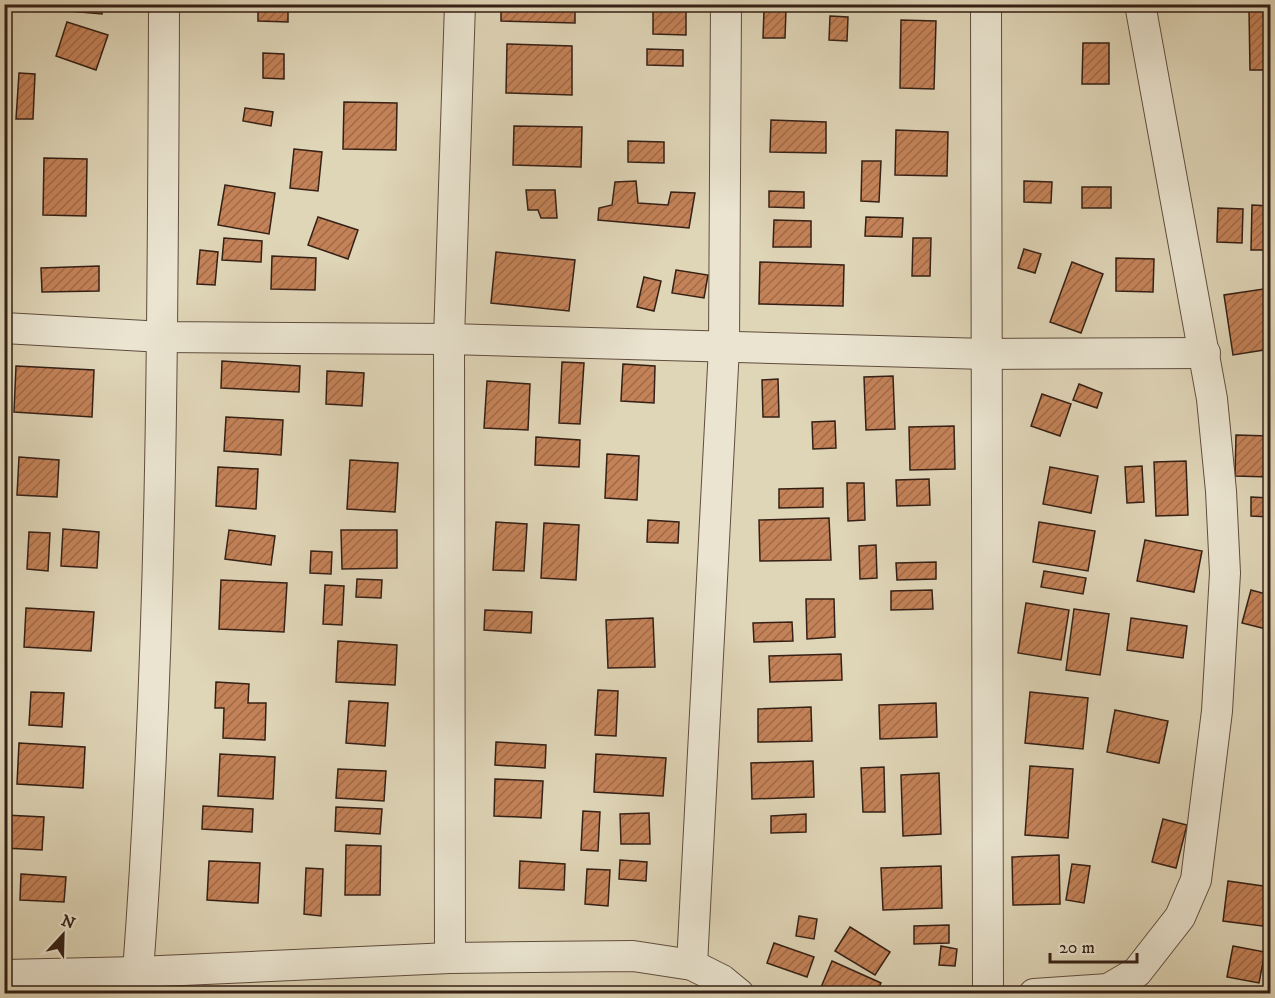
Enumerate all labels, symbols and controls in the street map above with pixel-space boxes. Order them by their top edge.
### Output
north arrow [33,905,93,965]
text: N [58,910,78,934]
scale bar [1050,926,1137,964]
text: 20 m [1059,937,1095,959]

